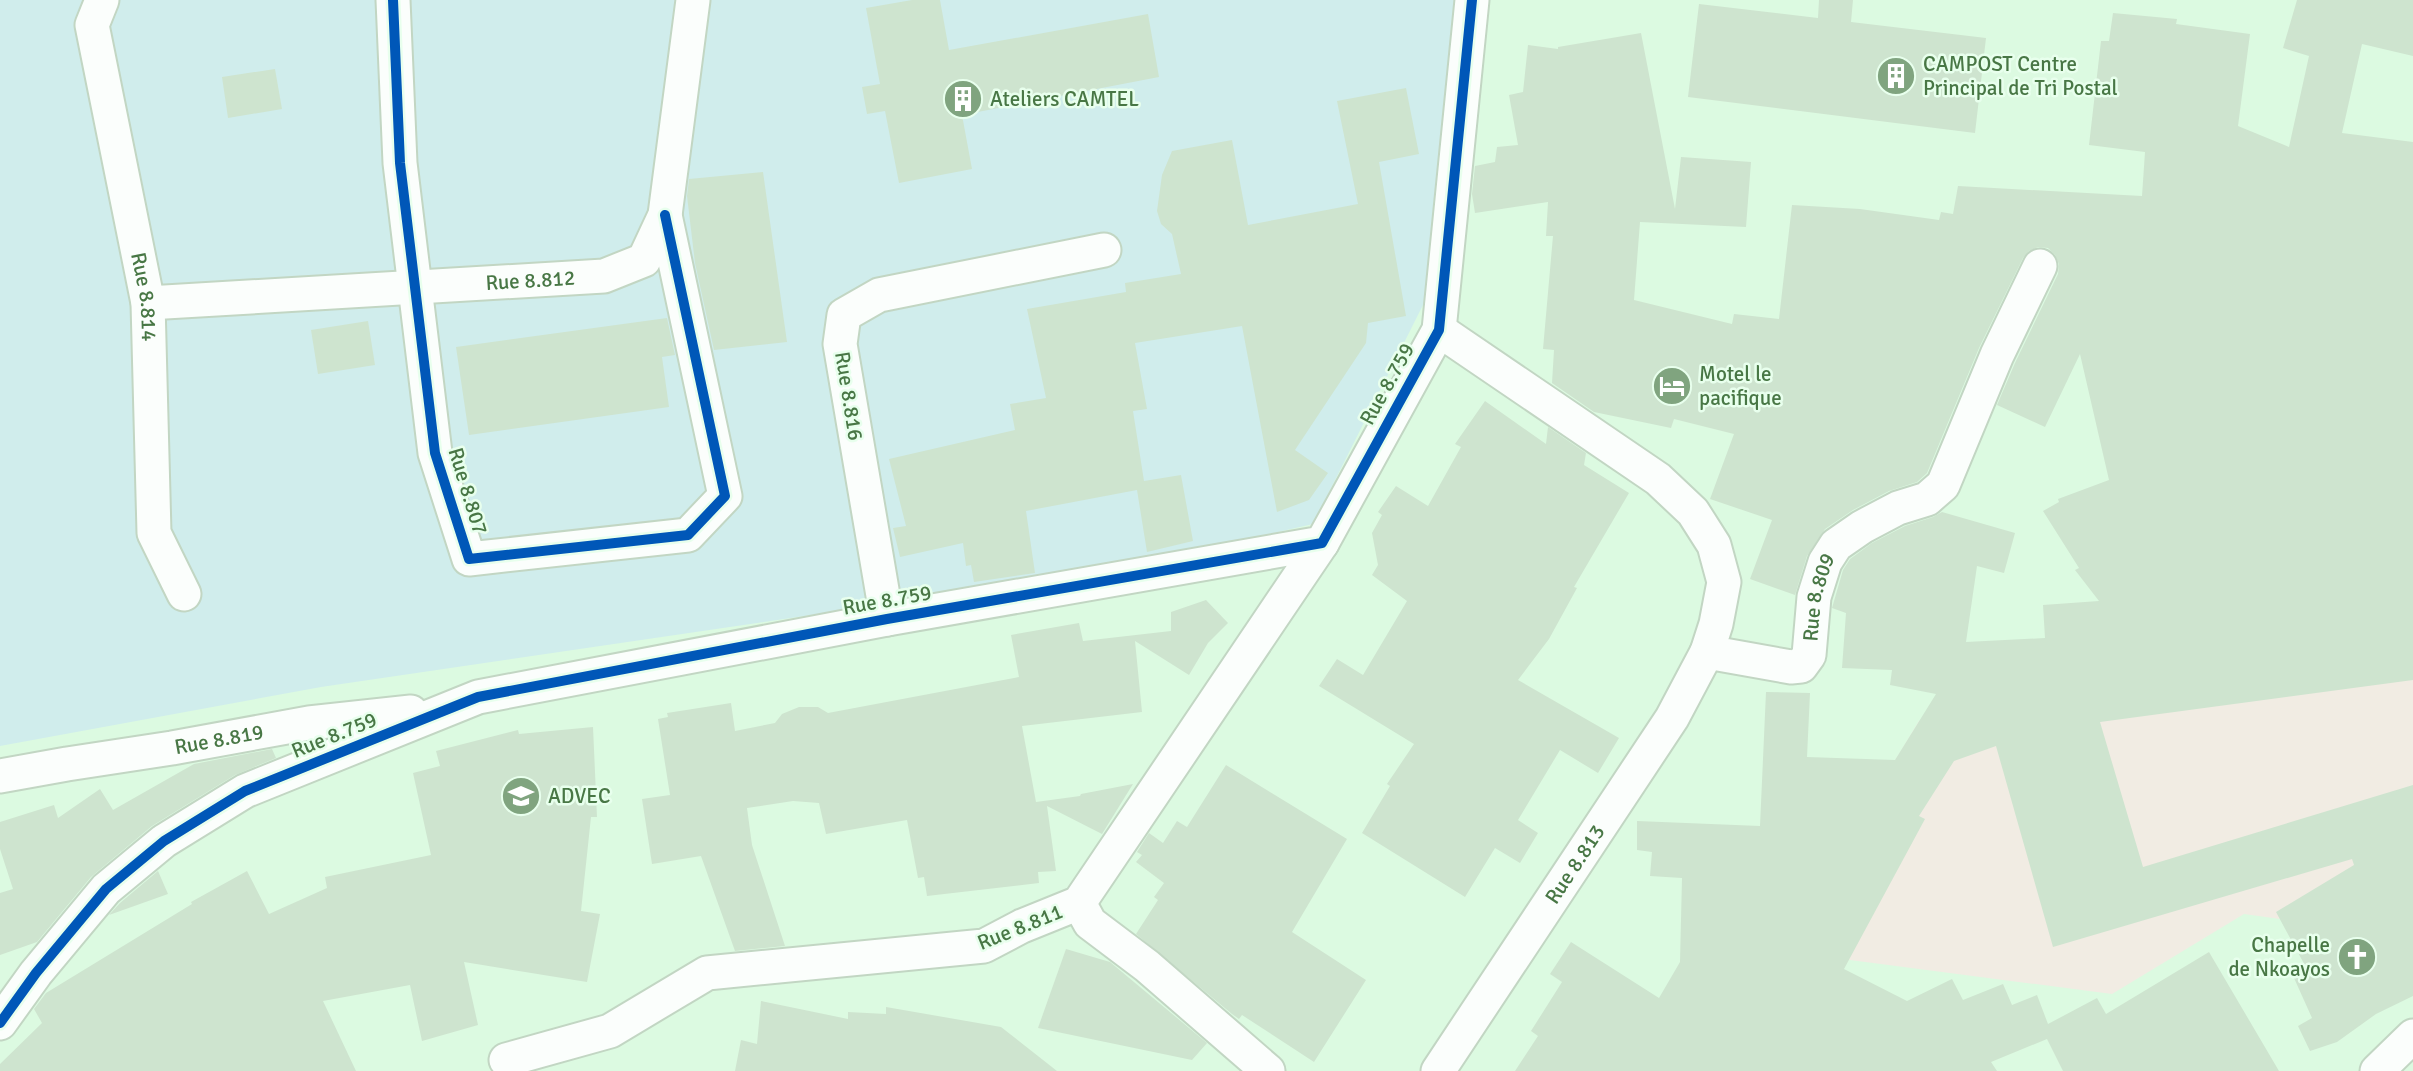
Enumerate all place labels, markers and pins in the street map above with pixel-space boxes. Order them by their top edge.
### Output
place label: CAMPOST Centre Principal de Tri Postal [1923,51,2118,101]
building icon: CAMPOST Centre Principal de Tri Postal [1875,55,1917,97]
building icon: Ateliers CAMTEL [942,78,984,120]
place label: Ateliers CAMTEL [990,86,1139,112]
place label: Motel le pacifique [1699,361,1782,411]
hotel icon: Motel le pacifique [1651,365,1693,407]
school or university icon: ADVEC [500,775,542,817]
place label: ADVEC [548,783,611,809]
place label: Chapelle de Nkoayos [2228,932,2330,982]
church icon: Chapelle de Nkoayos [2336,936,2378,978]

